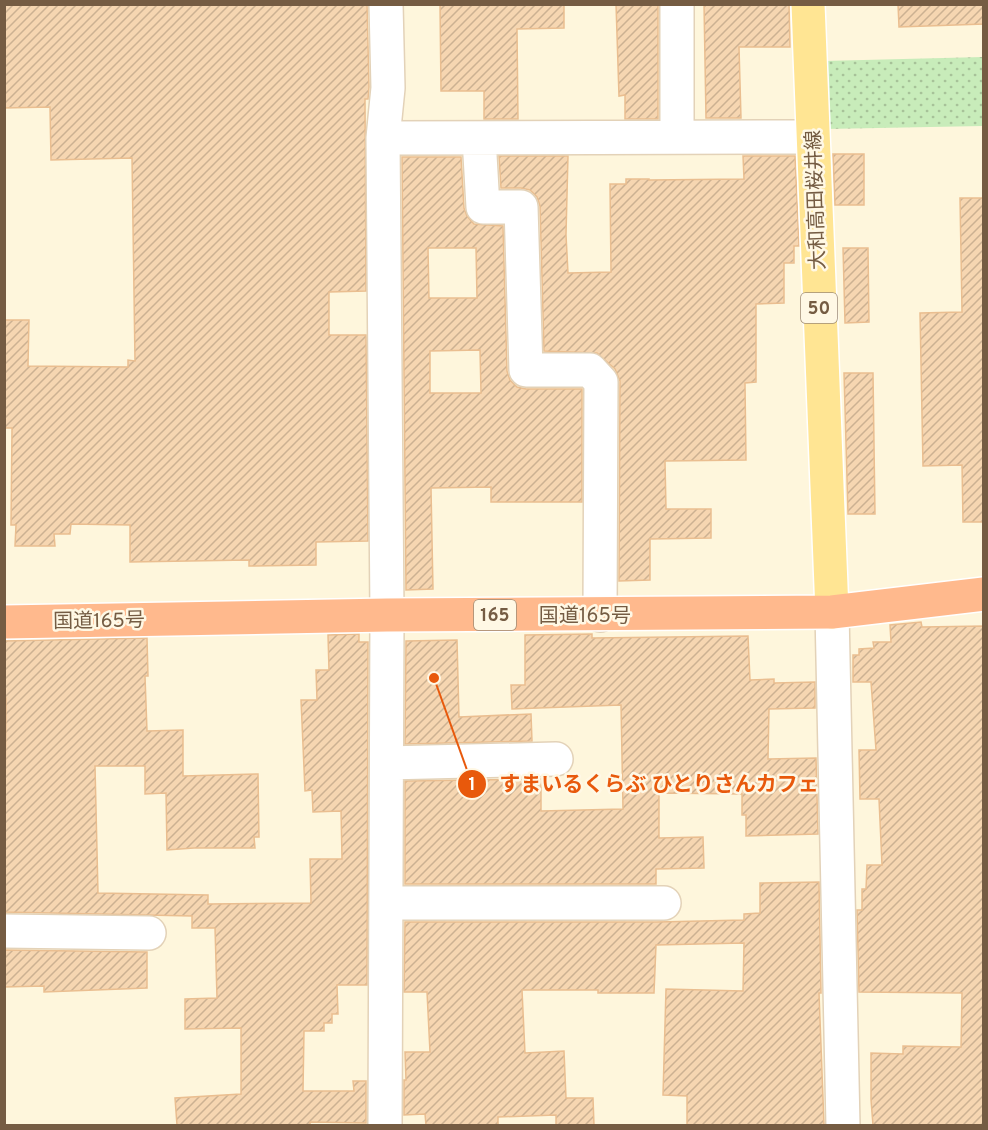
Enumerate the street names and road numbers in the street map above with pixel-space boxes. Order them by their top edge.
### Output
street label: 大和高田桜井線 [802,130,832,270]
road number: 50 [801,293,837,323]
road number: 165 [474,600,516,630]
street label: 国道165号 [539,604,631,630]
street label: 国道165号 [53,608,145,636]

